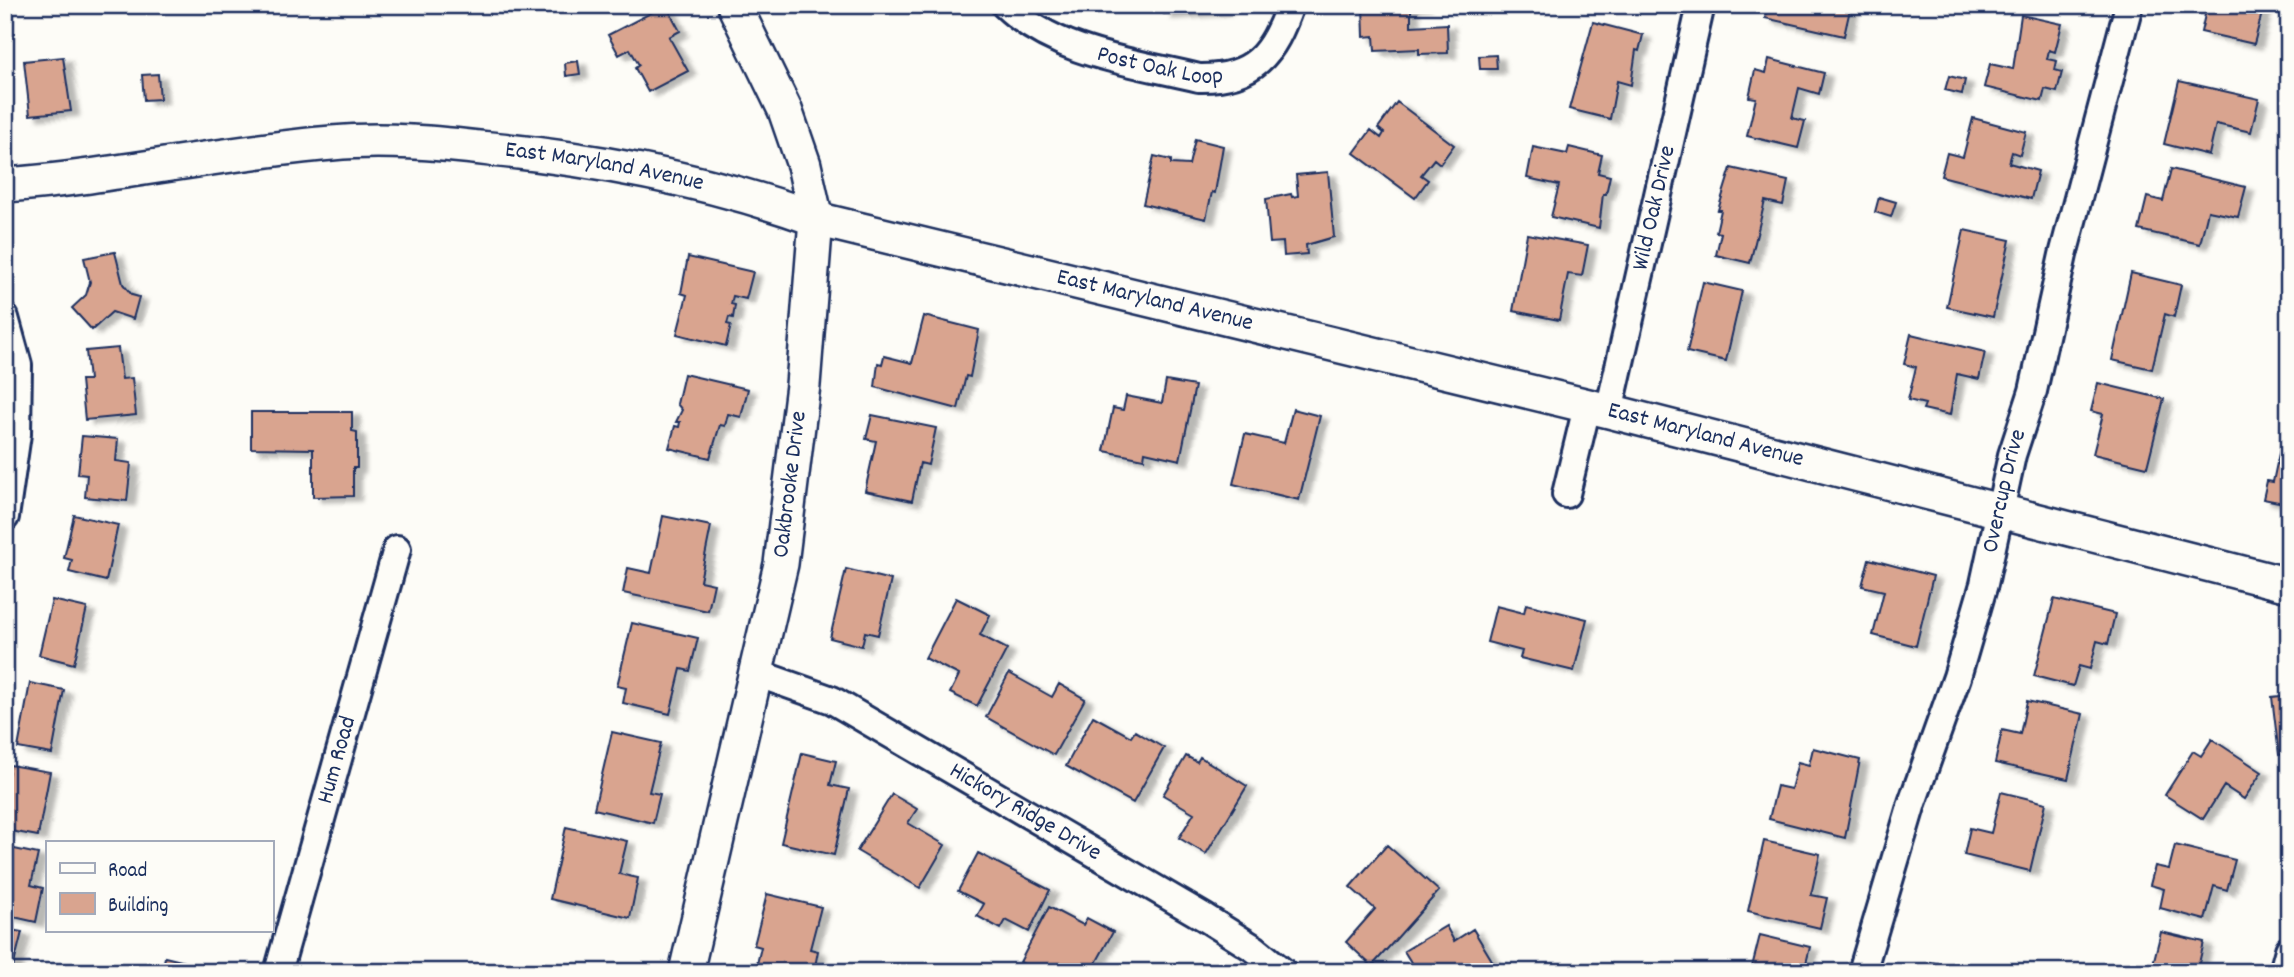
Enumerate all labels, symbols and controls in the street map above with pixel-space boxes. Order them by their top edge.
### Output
street label: Post Oak Loop [1093,38,1225,95]
street label: East Maryland Avenue [503,134,707,201]
street label: Wild Oak Drive [1624,142,1686,274]
street label: East Maryland Avenue [1053,261,1257,341]
street label: East Maryland Avenue [1604,394,1807,477]
street label: Oakbrooke Drive [765,409,817,560]
street label: Overcup Drive [1974,425,2036,556]
street label: Hum Road [309,713,366,808]
street label: Hickory Ridge Drive [942,755,1107,870]
legend [46,841,273,932]
text: Road [108,857,147,887]
text: Building [108,892,168,922]

